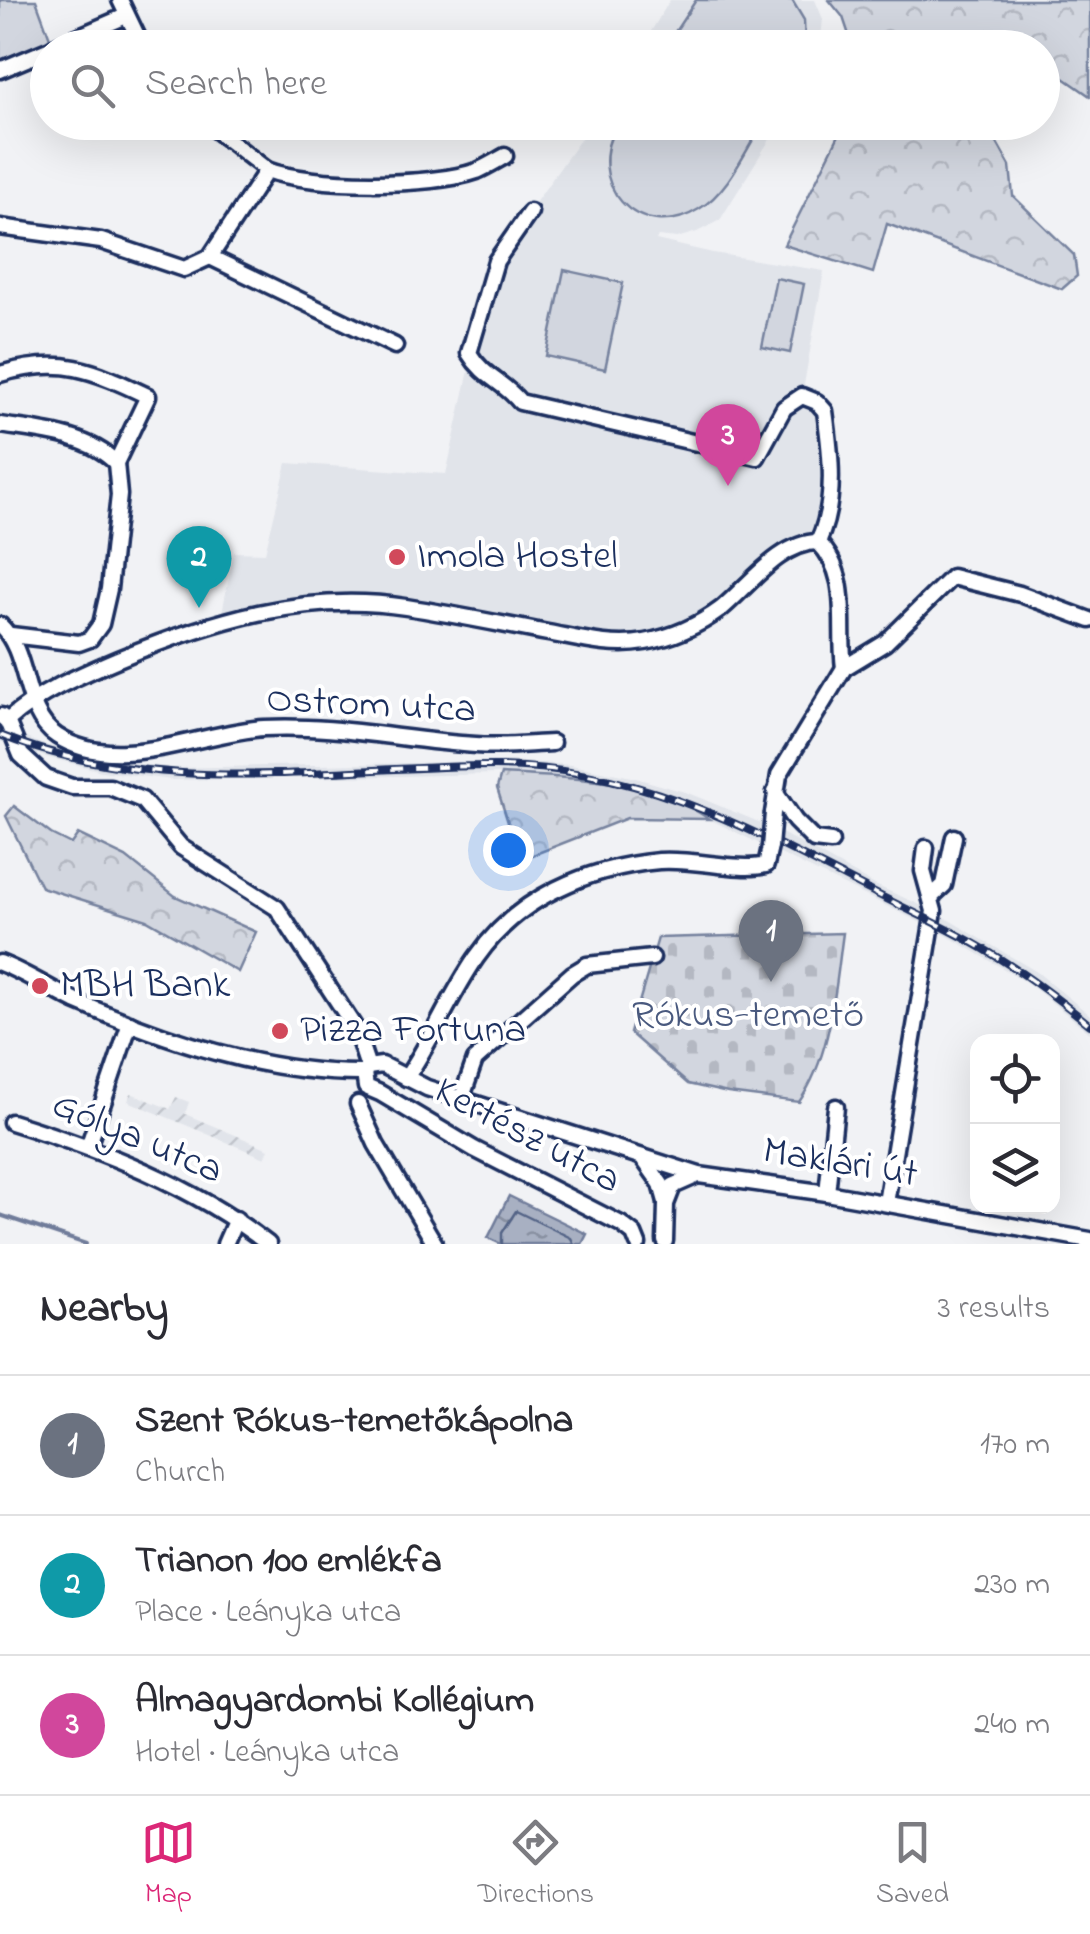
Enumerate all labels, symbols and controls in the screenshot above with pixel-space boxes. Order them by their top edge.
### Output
search box [30,30,1060,140]
text: Search here [145,57,327,113]
icon: search [65,58,120,113]
pin: 3 [696,404,760,486]
pin: 2 [166,526,232,608]
place label: Imola Hostel [417,528,618,587]
marker: Imola Hostel [386,546,408,568]
street label: Ostrom utca [265,671,477,741]
your location [483,825,534,876]
pin: 1 [738,900,804,982]
place label: MBH Bank [60,957,231,1016]
marker: MBH Bank [29,975,51,997]
park label: Rókus-temető [632,987,864,1046]
place label: Pizza Fortuna [300,1002,526,1061]
marker: Pizza Fortuna [269,1020,291,1042]
map controls [970,1034,1060,1214]
button: locate [970,1034,1060,1124]
street label: Kertész utca [423,1063,631,1211]
street label: Gólya utca [42,1077,232,1201]
street label: Maklári út [758,1123,922,1205]
button: layers [970,1124,1060,1214]
text: Nearby [40,1279,168,1340]
text: 3 results [938,1286,1050,1333]
text: Szent Rókus-temetőkápolna [135,1394,573,1450]
text: 1 [67,1422,78,1469]
text: 170 m [980,1422,1050,1469]
text: Church [135,1450,225,1497]
text: Trianon 100 emlékfa [135,1534,442,1590]
text: 2 [65,1562,80,1609]
text: 230 m [974,1562,1050,1609]
text: Place · Leányka utca [135,1590,401,1637]
text: Almagyardombi Kollégium [135,1674,534,1730]
text: 3 [66,1702,79,1749]
text: 240 m [974,1702,1050,1749]
text: Hotel · Leányka utca [135,1730,399,1777]
tab: Map [141,1815,196,1916]
tab: Directions [478,1815,594,1916]
tab: Saved [876,1815,949,1916]

